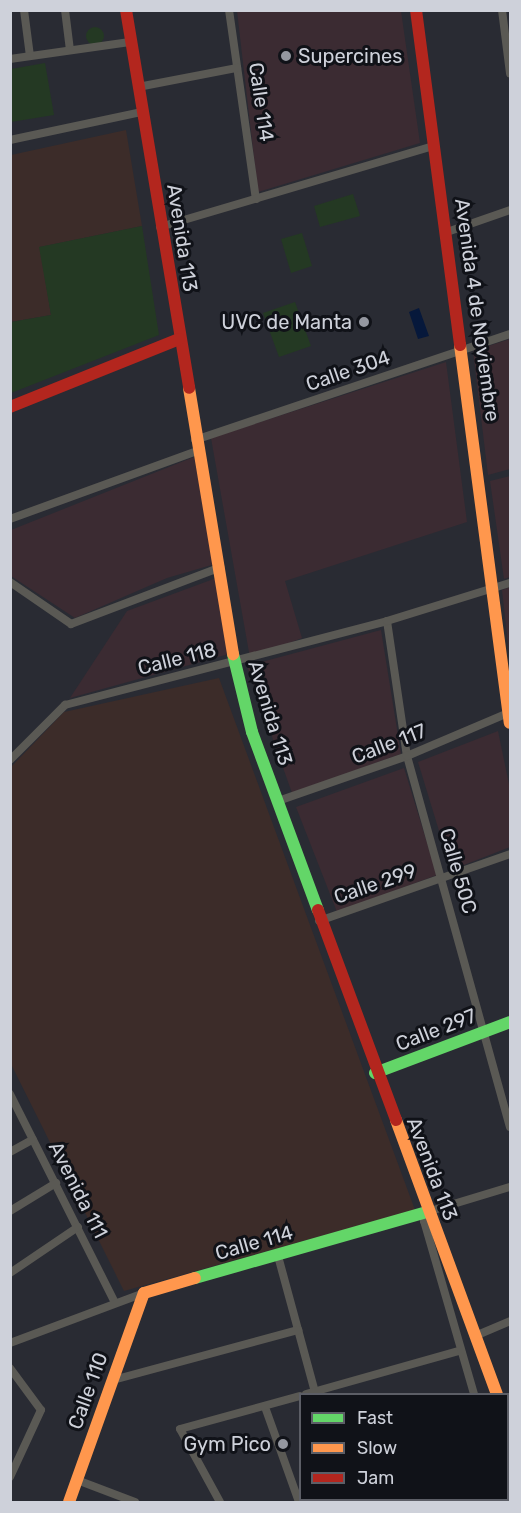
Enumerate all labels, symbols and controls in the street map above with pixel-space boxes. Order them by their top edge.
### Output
place label: Supercines [298,44,402,68]
marker: Supercines [279,49,293,63]
street label: Calle 114 [244,61,278,143]
street label: Avenida 113 [162,182,202,294]
street label: Avenida 4 de Noviembre [449,197,505,423]
place label: UVC de Manta [221,310,352,334]
marker: UVC de Manta [357,315,371,329]
street label: Calle 304 [303,345,393,397]
street label: Calle 118 [135,638,219,680]
street label: Avenida 113 [243,658,297,768]
street label: Calle 117 [348,719,430,769]
street label: Calle 50C [434,825,482,917]
street label: Calle 299 [331,859,419,909]
street label: Calle 297 [392,1004,480,1056]
street label: Avenida 113 [401,1114,463,1224]
street label: Avenida 111 [43,1138,113,1242]
street label: Calle 114 [212,1220,296,1266]
street label: Calle 110 [63,1349,113,1433]
legend [299,1393,509,1501]
text: Fast [357,1407,393,1429]
place label: Gym Pico [183,1432,271,1456]
marker: Gym Pico [276,1437,290,1451]
text: Slow [357,1437,397,1459]
text: Jam [357,1467,394,1489]

